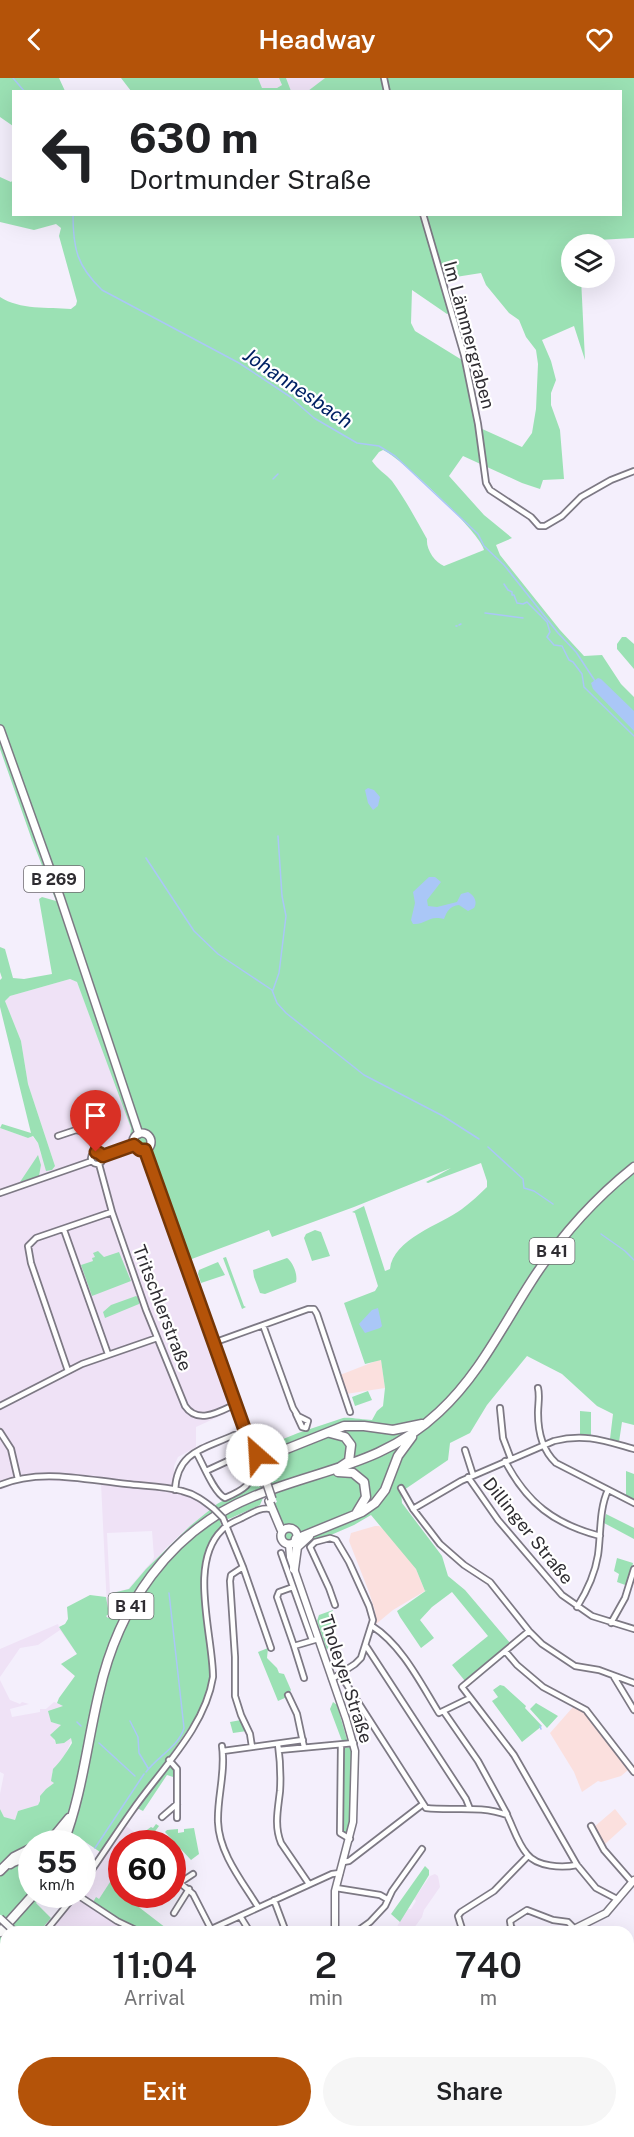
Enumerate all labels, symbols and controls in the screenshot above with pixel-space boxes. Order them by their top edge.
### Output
icon: back [18,23,51,56]
text: Headway [258,23,376,55]
icon: heart [583,23,616,56]
text: 630 m [129,113,259,162]
icon: left [30,114,108,192]
text: Dortmunder Straße [129,163,371,195]
map controls [561,234,615,288]
button: layers [561,234,615,288]
street label: Im Lämmergraben [440,259,499,411]
water label: Johannesbach [239,343,357,433]
road number: B 269 [24,866,84,892]
pin [70,1090,121,1152]
icon: arrive [79,1099,112,1132]
road number: B 41 [530,1238,574,1264]
street label: Tritschlerstraße [129,1242,196,1374]
position arrow [225,1423,289,1487]
street label: Dillinger Straße [479,1473,578,1588]
road number: B 41 [108,1593,154,1619]
street label: Tholeyer Straße [316,1612,377,1746]
speed limit sign: 60 [108,1830,186,1908]
text: 55 [37,1844,77,1880]
text: km/h [39,1876,75,1893]
text: 11:04 [112,1944,197,1986]
text: 2 [315,1944,337,1986]
text: 740 [455,1944,522,1986]
text: Arrival [124,1986,185,2010]
text: min [309,1986,343,2010]
text: m [480,1986,497,2010]
button: Exit [18,2057,311,2126]
button: Share [323,2057,616,2126]

